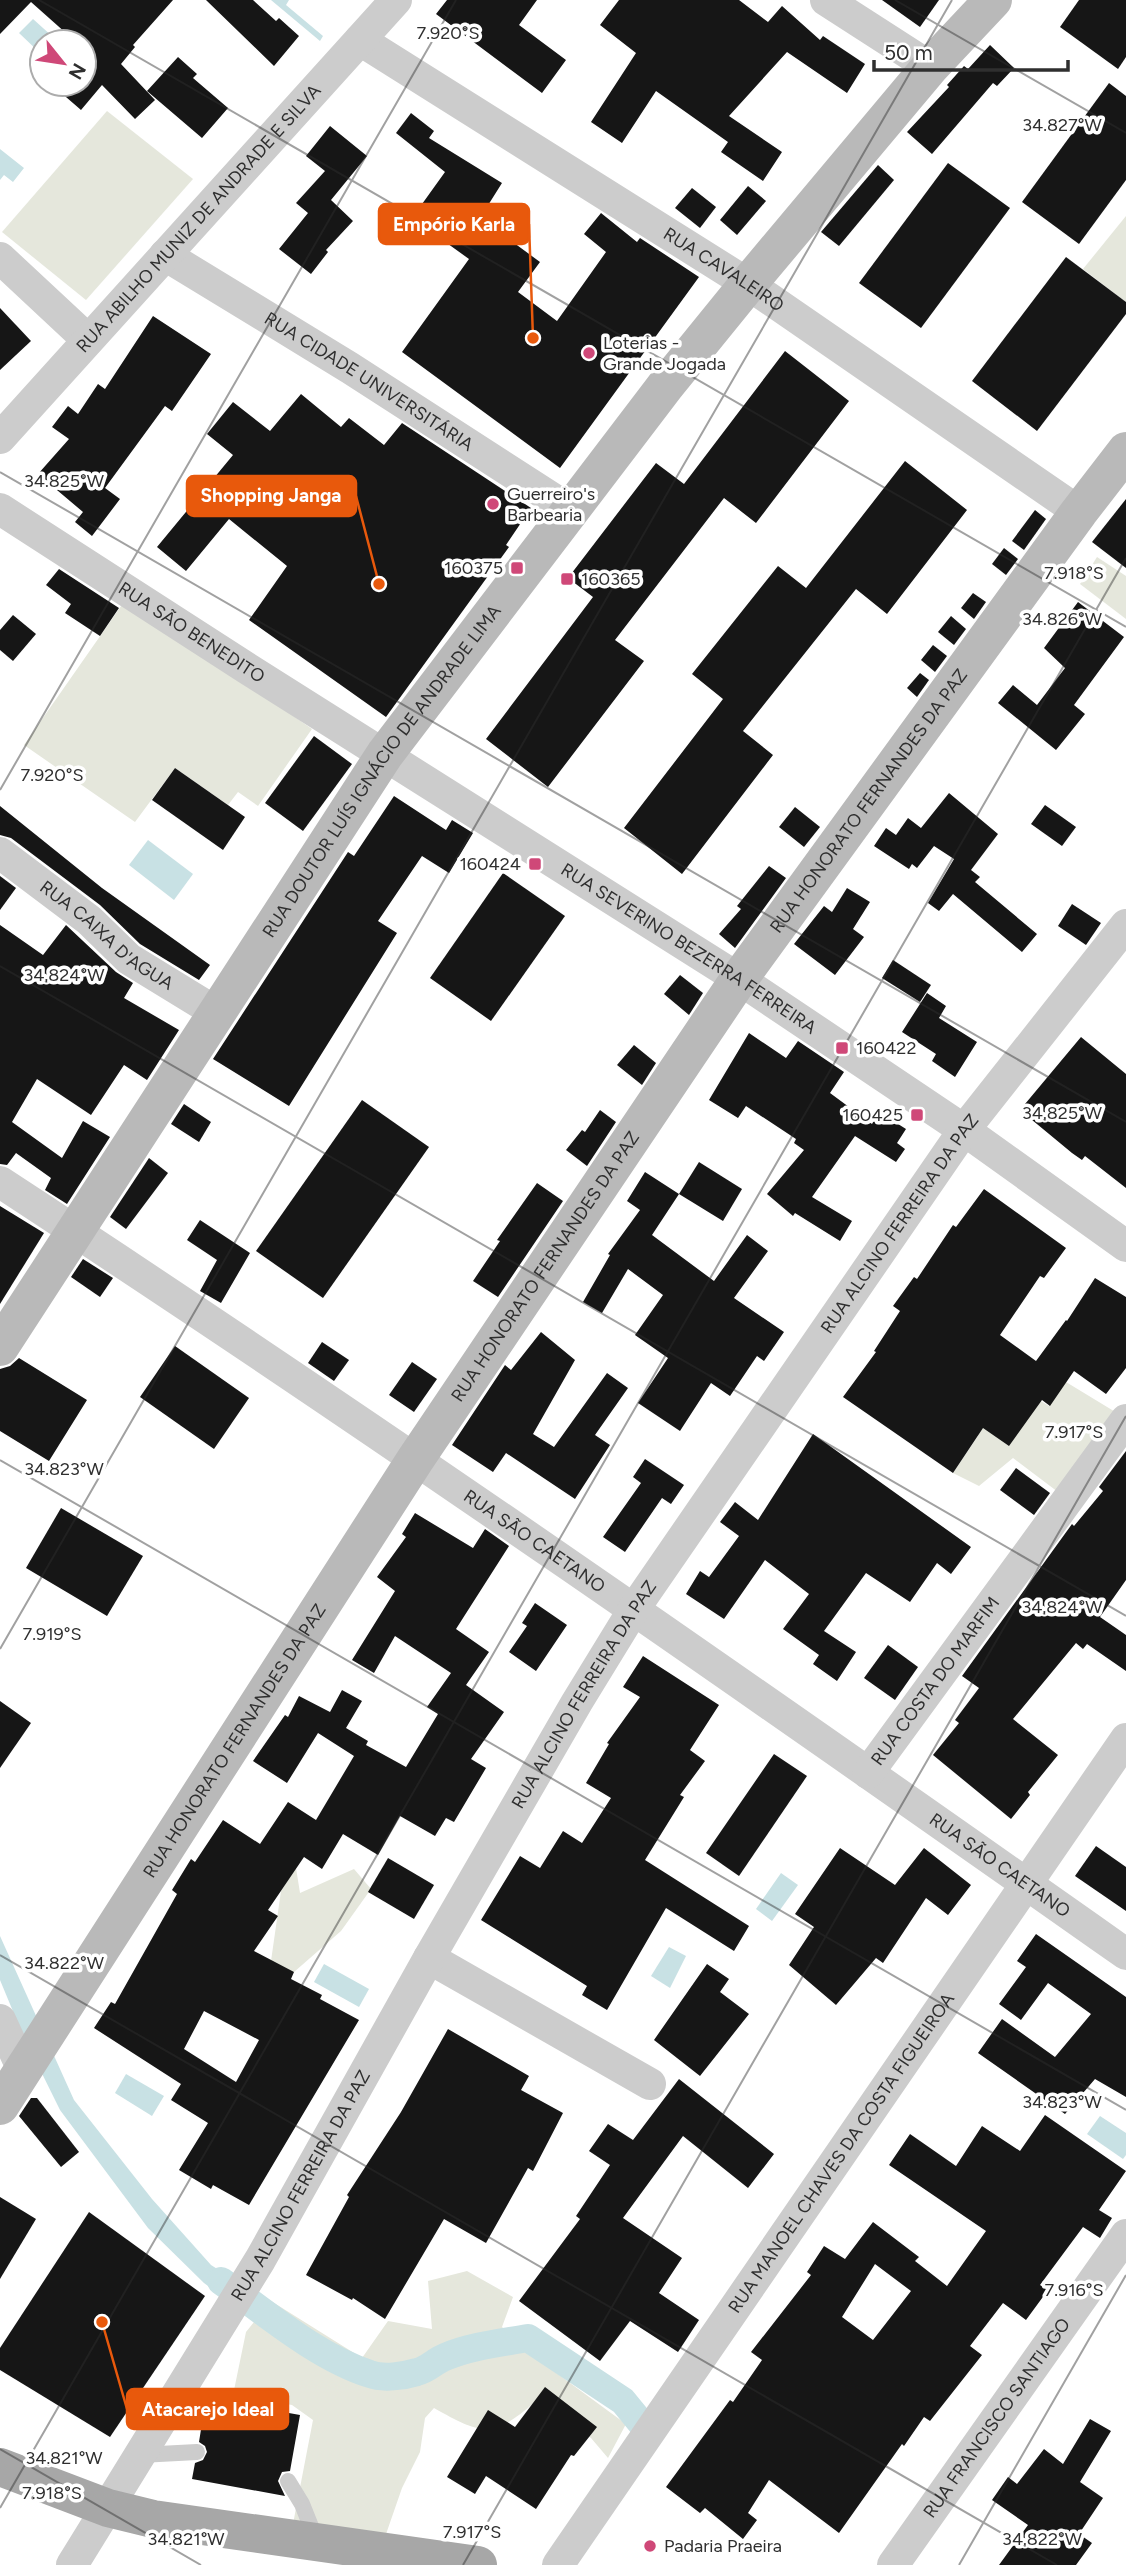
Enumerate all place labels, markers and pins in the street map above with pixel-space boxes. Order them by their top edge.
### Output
callout: Empório Karla [379,204,529,244]
place label: Loterias - Grande Jogada [603,332,726,375]
marker: Loterias - Grande Jogada [581,345,597,361]
callout: Shopping Janga [187,476,356,516]
place label: Guerreiro's Barbearia [507,483,595,526]
marker: Guerreiro's Barbearia [485,496,501,512]
place label: 160375 [444,557,503,579]
marker: 160375 [509,560,525,576]
place label: 160365 [581,568,641,590]
marker: 160365 [559,571,575,587]
place label: 160424 [459,853,521,875]
marker: 160424 [527,856,543,872]
place label: 160422 [856,1037,916,1059]
marker: 160422 [834,1040,850,1056]
place label: 160425 [842,1104,903,1126]
marker: 160425 [909,1107,925,1123]
callout: Atacarejo Ideal [127,2389,288,2429]
place label: Padaria Praeira [664,2535,782,2557]
marker: Padaria Praeira [642,2538,658,2554]

